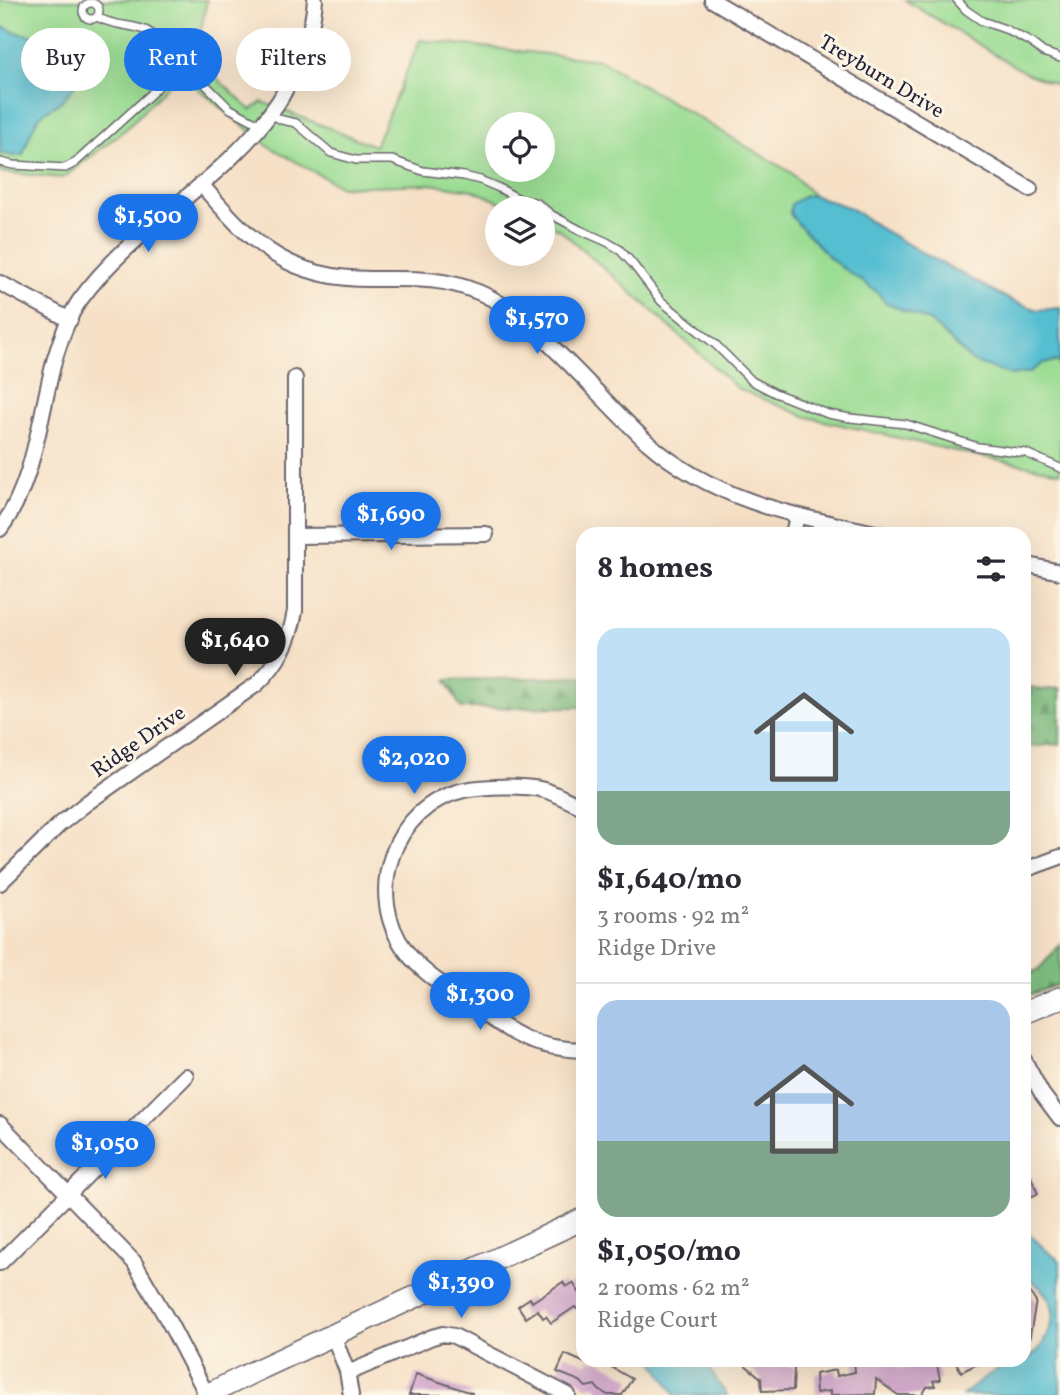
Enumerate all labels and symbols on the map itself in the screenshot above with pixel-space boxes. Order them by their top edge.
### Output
street label: Treyburn Drive [813,28,949,126]
pin: $1,500 [91,194,205,254]
pin: $1,570 [480,296,594,356]
pin: $1,690 [334,492,448,552]
pin: $1,640 [178,618,292,678]
street label: Ridge Drive [86,699,192,785]
pin: $2,020 [357,736,471,796]
pin: $1,300 [423,972,537,1032]
pin: $1,050 [48,1122,162,1181]
pin: $1,390 [404,1260,518,1320]

